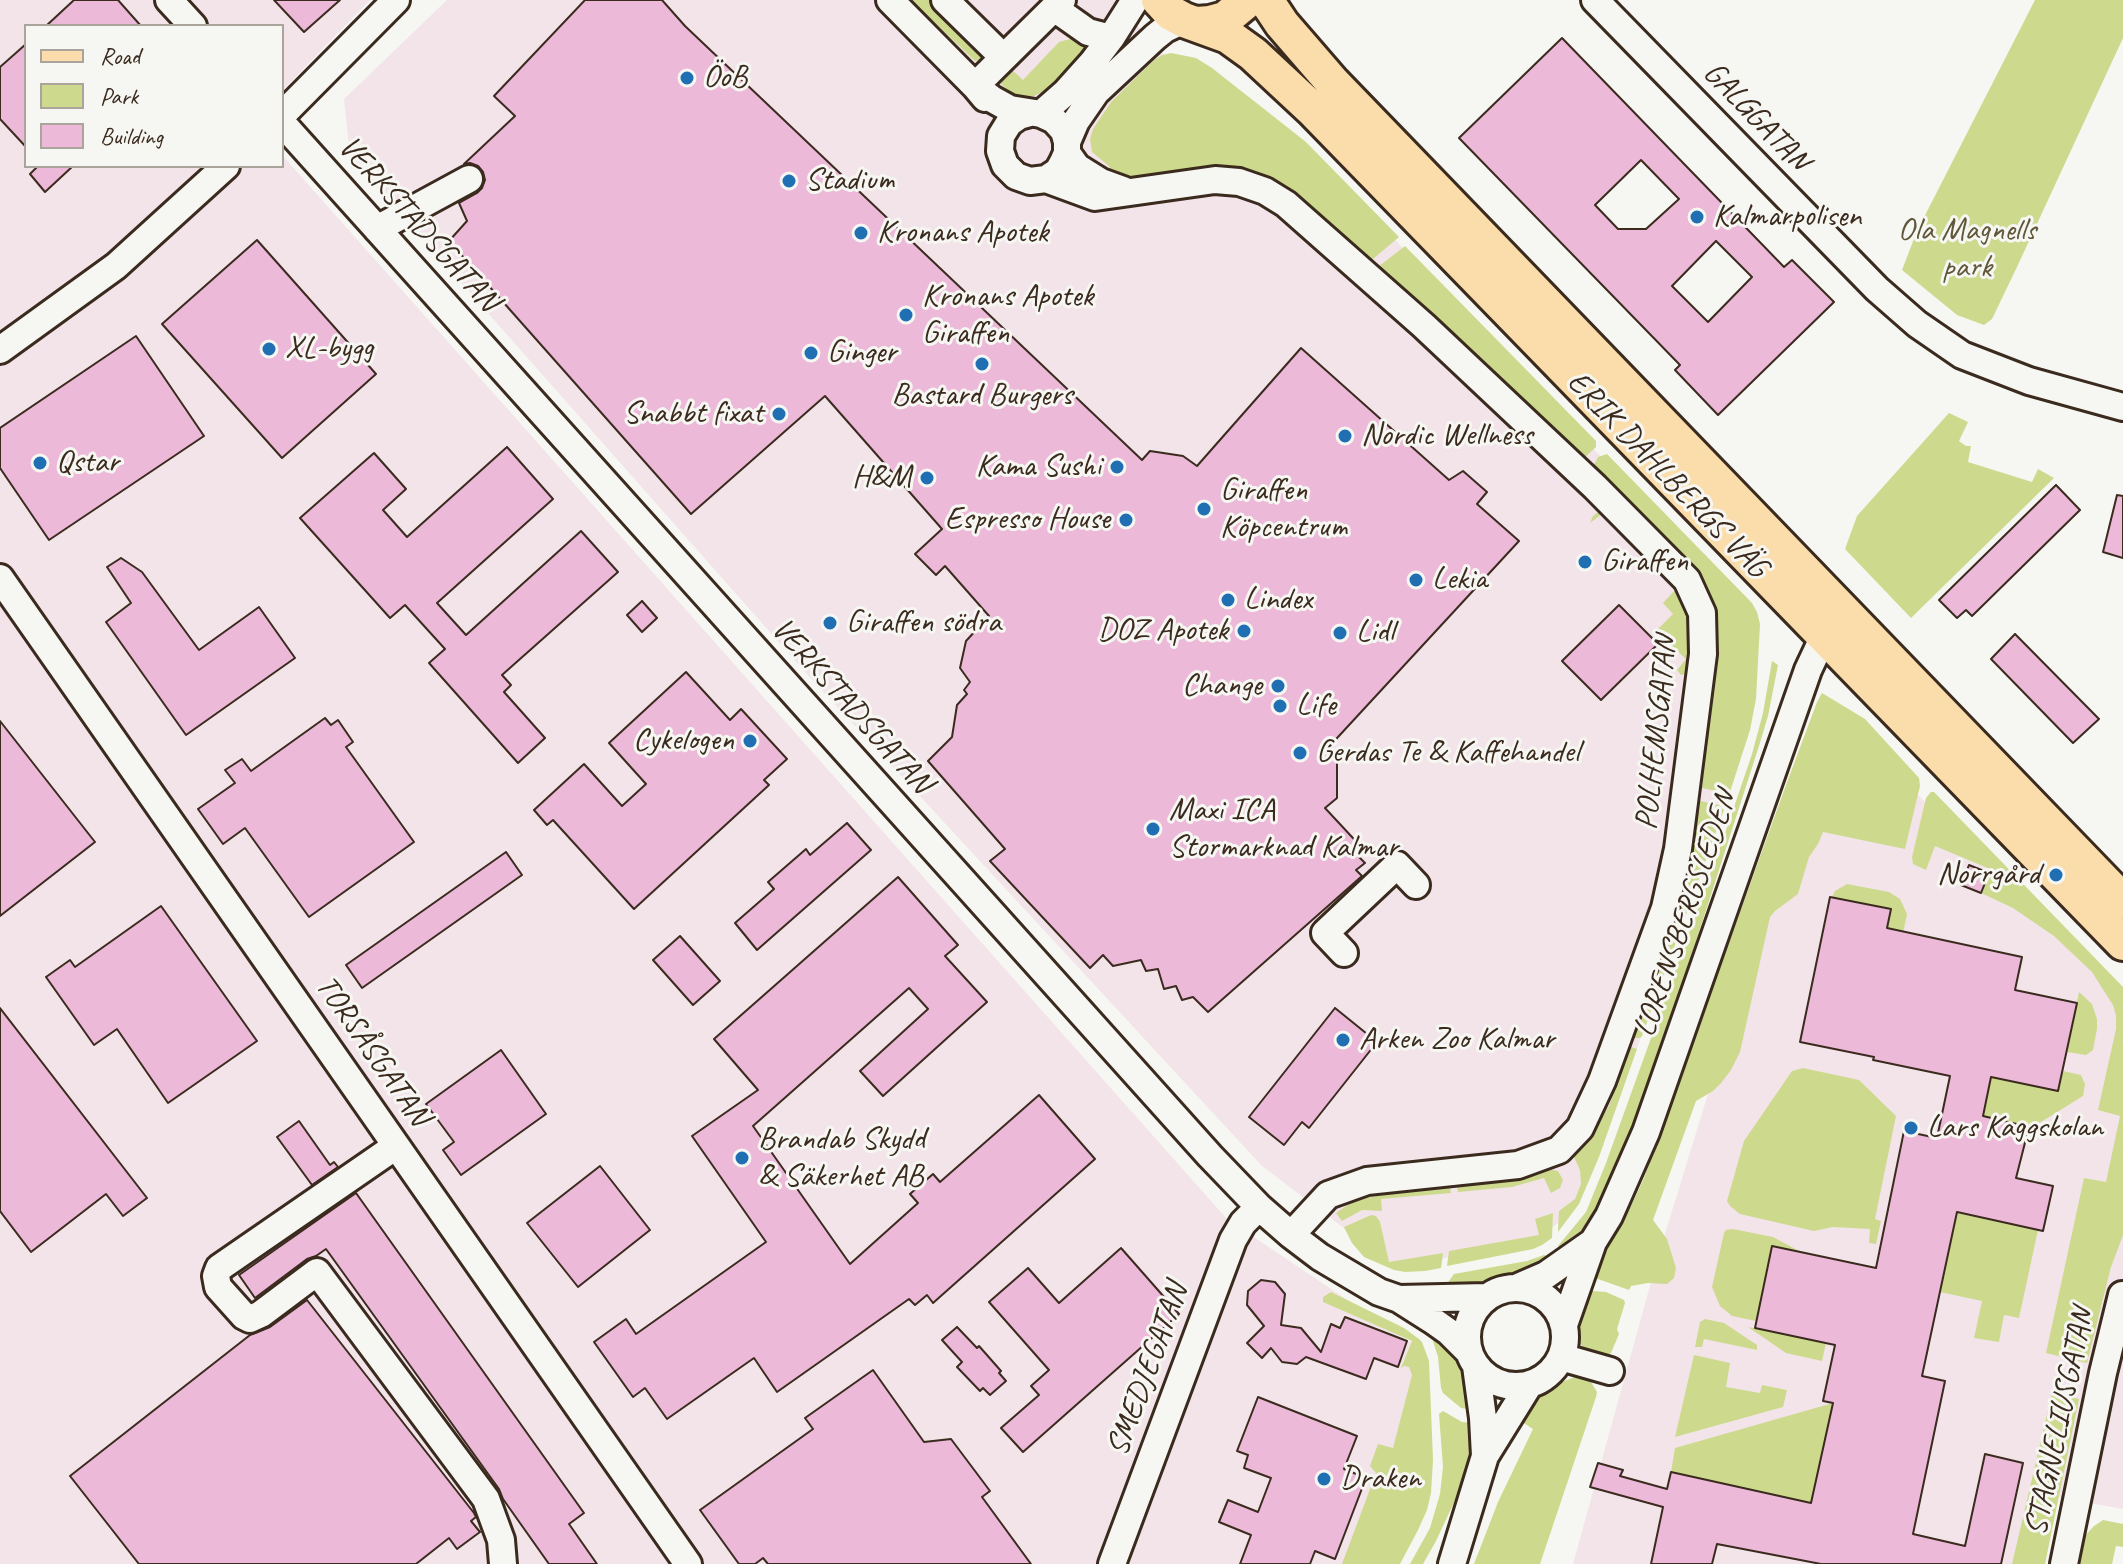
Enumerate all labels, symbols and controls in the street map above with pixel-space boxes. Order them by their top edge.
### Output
legend [24,24,284,168]
text: Road [100,41,140,71]
street label: GALGGATAN [1695,54,1817,180]
place label: ÖoB [703,59,747,97]
marker: ÖoB [678,69,696,87]
text: Park [100,81,138,111]
text: Building [100,121,163,151]
street label: VERKSTADSGATAN [329,129,507,319]
place label: Stadium [805,162,894,200]
marker: Stadium [780,172,798,190]
place label: Kalmarpolisen [1713,198,1861,236]
marker: Kalmarpolisen [1688,208,1706,226]
park label: Ola Magnells park [1898,212,2036,287]
place label: Kronans Apotek [877,214,1048,252]
marker: Kronans Apotek [852,224,870,242]
place label: Kronans Apotek Giraffen [922,278,1093,353]
marker: Kronans Apotek Giraffen [897,306,915,324]
place label: XL-bygg [285,330,373,368]
place label: Ginger [827,334,897,372]
marker: XL-bygg [260,340,278,358]
marker: Ginger [802,344,820,362]
marker: Bastard Burgers [973,355,991,373]
street label: ERIK DAHLBERGS VÄG [1559,364,1775,586]
place label: Bastard Burgers [892,377,1072,415]
place label: Snabbt fixat [623,395,763,433]
marker: Snabbt fixat [770,405,788,423]
place label: Nordic Wellness [1361,417,1533,455]
marker: Nordic Wellness [1336,427,1354,445]
place label: Qstar [56,444,119,482]
place label: Kama Sushi [976,448,1101,486]
marker: Qstar [31,454,49,472]
marker: Kama Sushi [1108,458,1126,476]
place label: H&M [852,459,911,497]
marker: H&M [918,469,936,487]
place label: Giraffen Köpcentrum [1220,472,1347,547]
marker: Giraffen Köpcentrum [1195,500,1213,518]
place label: Espresso House [945,501,1110,539]
marker: Espresso House [1117,511,1135,529]
place label: Giraffen [1601,543,1688,581]
marker: Giraffen [1576,553,1594,571]
place label: Lekia [1432,561,1487,599]
marker: Lekia [1407,571,1425,589]
place label: Lindex [1244,581,1312,619]
marker: Lindex [1219,591,1237,609]
place label: Giraffen södra [846,604,1001,642]
street label: VERKSTADSGATAN [762,611,940,801]
place label: DOZ Apotek [1097,612,1228,650]
marker: Giraffen södra [821,614,839,632]
place label: Lidl [1356,614,1394,652]
marker: DOZ Apotek [1235,622,1253,640]
marker: Lidl [1331,624,1349,642]
street label: POLHEMSGATAN [1628,634,1686,832]
place label: Change [1182,667,1262,705]
marker: Change [1269,677,1287,695]
place label: Life [1296,687,1336,725]
marker: Life [1271,697,1289,715]
place label: Cykelogen [633,722,734,760]
marker: Cykelogen [741,732,759,750]
place label: Gerdas Te & Kaffehandel [1316,734,1579,772]
marker: Gerdas Te & Kaffehandel [1291,744,1309,762]
street label: LORENSBERGSLEDEN [1626,786,1746,1042]
place label: Maxi ICA Stormarknad Kalmar [1169,792,1398,867]
marker: Maxi ICA Stormarknad Kalmar [1144,820,1162,838]
place label: Norrgård [1937,856,2040,894]
marker: Norrgård [2047,866,2065,884]
street label: TORSÅSGATAN [306,969,438,1133]
place label: Arken Zoo Kalmar [1359,1021,1555,1059]
marker: Arken Zoo Kalmar [1334,1031,1352,1049]
place label: Lars Kaggskolan [1927,1109,2103,1147]
marker: Lars Kaggskolan [1902,1119,1920,1137]
place label: Brandab Skydd & Säkerhet AB [758,1121,925,1196]
marker: Brandab Skydd & Säkerhet AB [733,1149,751,1167]
street label: SMEDJEGATAN [1099,1279,1197,1461]
street label: STAGNELIUSGATAN [2017,1305,2103,1539]
place label: Draken [1340,1460,1421,1498]
marker: Draken [1315,1470,1333,1488]

